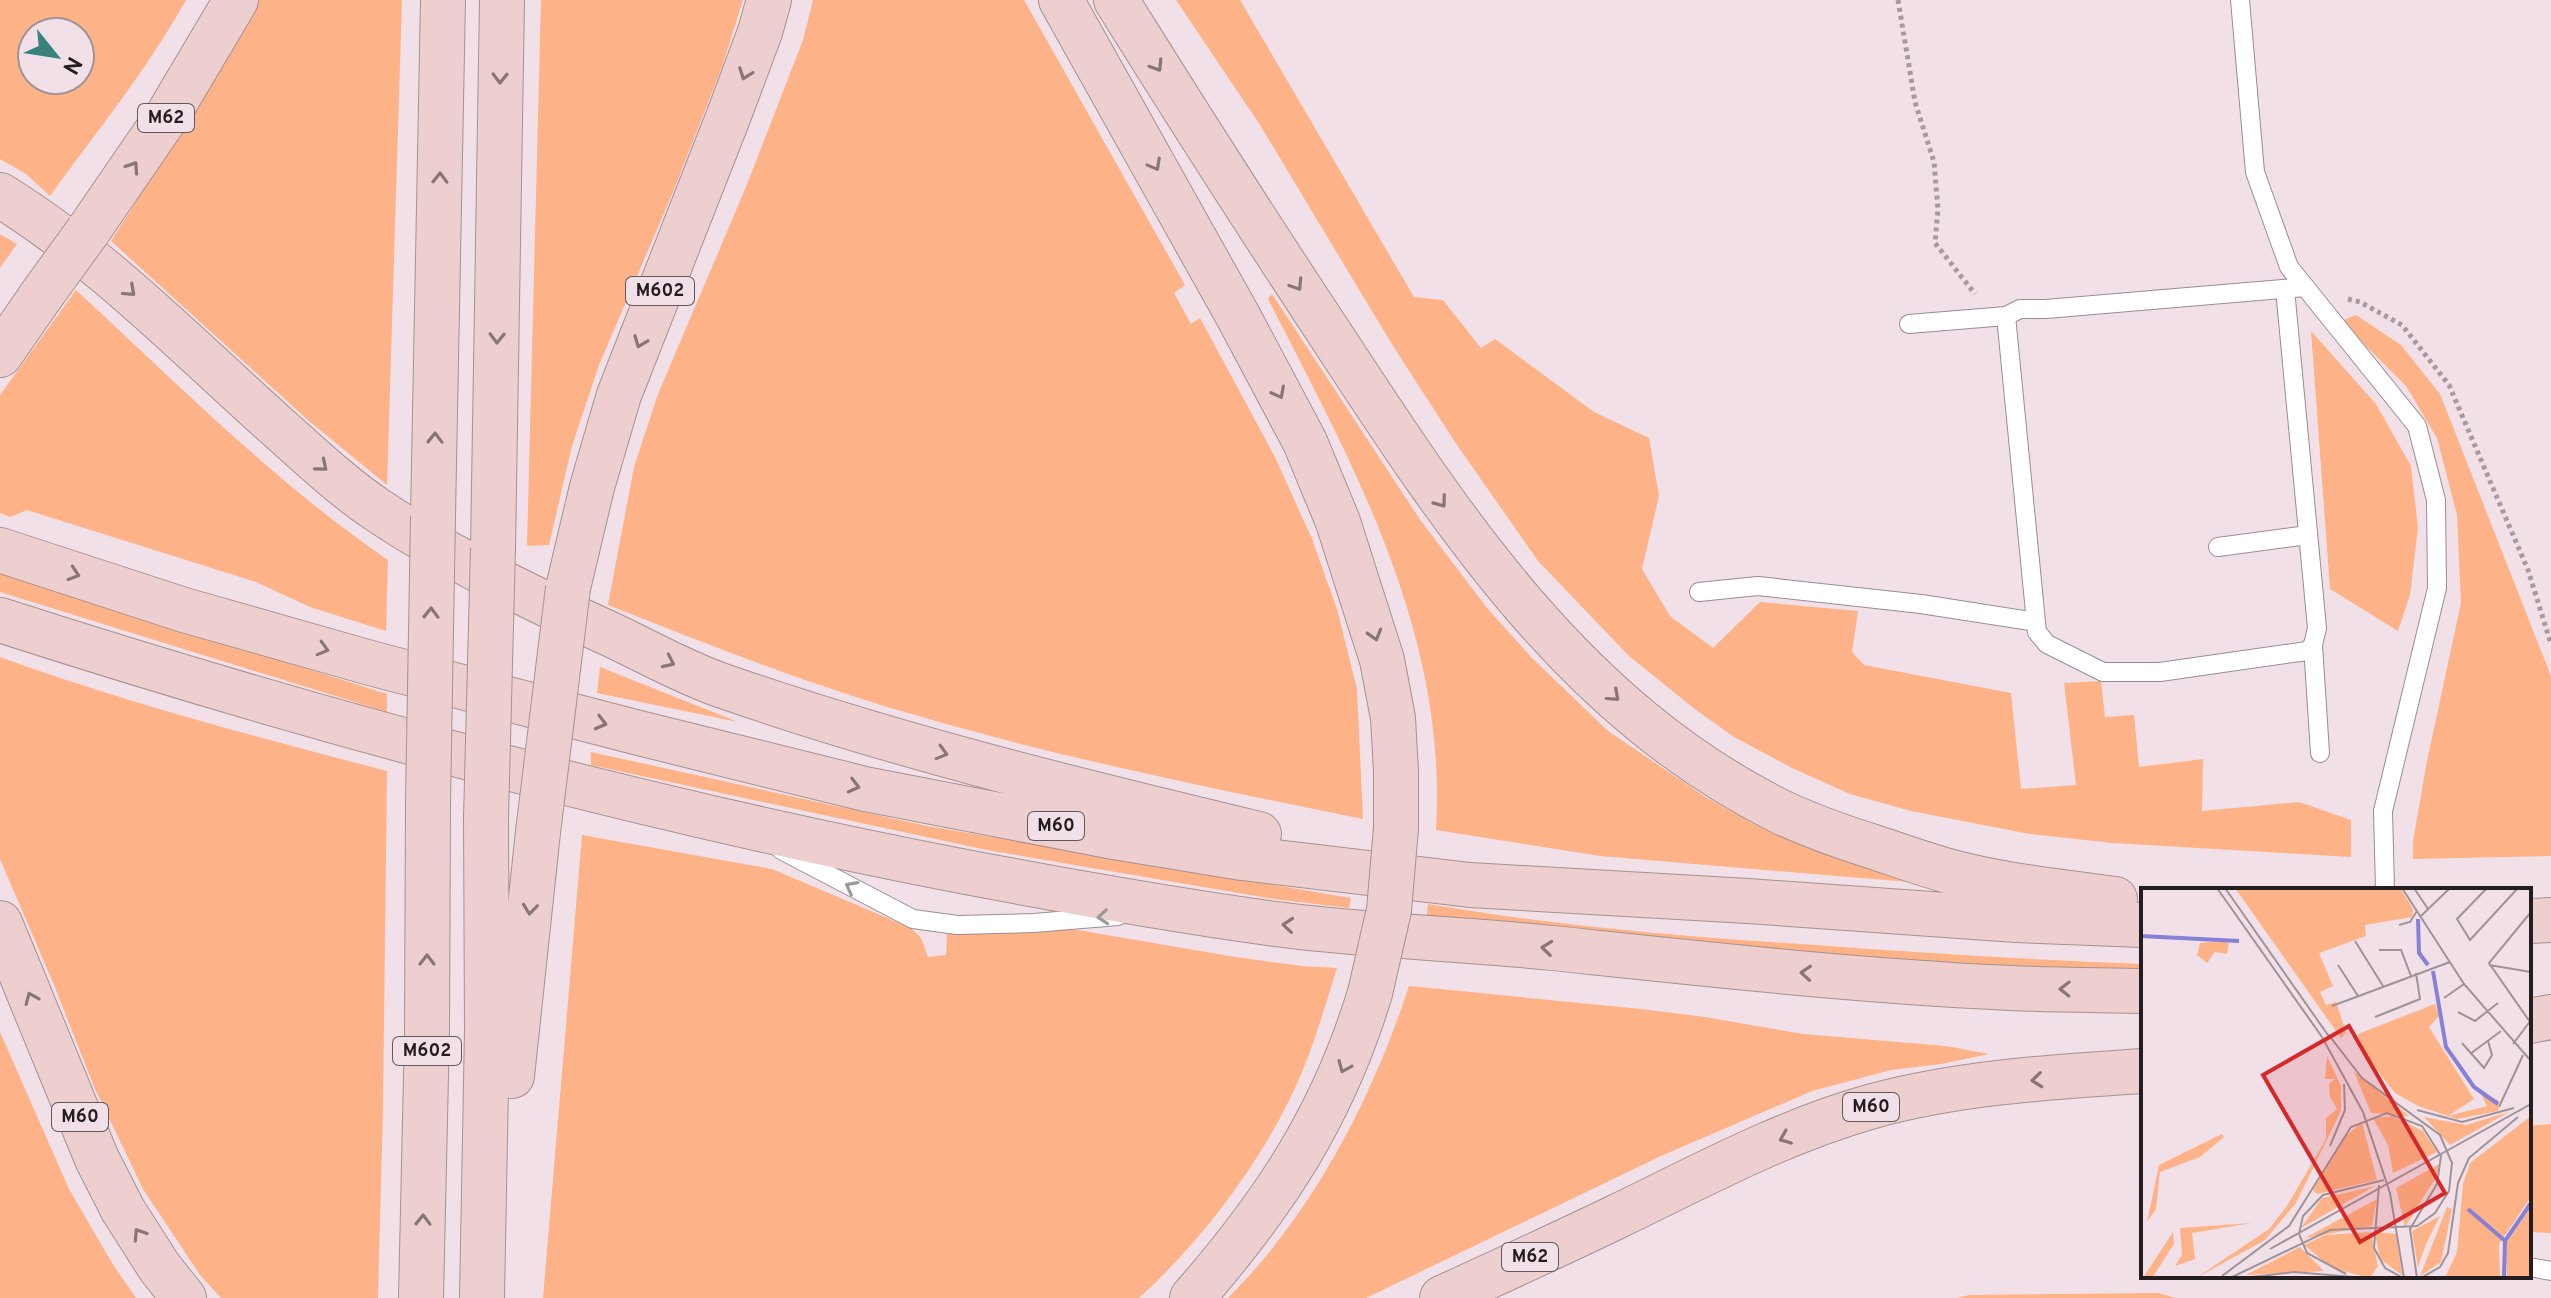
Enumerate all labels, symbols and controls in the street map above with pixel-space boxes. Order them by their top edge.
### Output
north arrow [16,16,96,96]
text: N [56,51,87,78]
one-way arrow [1148,57,1163,72]
one-way arrow [738,66,755,80]
one-way arrow [492,72,509,85]
road number: M62 [138,104,194,132]
one-way arrow [1145,157,1160,172]
one-way arrow [123,161,138,176]
one-way arrow [431,171,449,184]
one-way arrow [1288,276,1303,291]
road number: M602 [626,277,694,305]
one-way arrow [120,282,135,296]
one-way arrow [488,332,505,345]
one-way arrow [633,334,649,348]
one-way arrow [1270,385,1285,400]
one-way arrow [426,431,444,444]
one-way arrow [313,456,328,471]
one-way arrow [1432,493,1446,507]
one-way arrow [66,564,80,580]
one-way arrow [423,606,440,619]
one-way arrow [1365,627,1382,641]
one-way arrow [315,640,329,656]
one-way arrow [661,652,675,668]
one-way arrow [1604,686,1619,700]
one-way arrow [594,714,608,731]
one-way arrow [934,744,948,760]
one-way arrow [846,777,860,794]
road number: M60 [1028,812,1084,840]
one-way arrow [845,882,859,897]
inset map [2141,888,2531,1278]
one-way arrow [521,903,538,916]
one-way arrow [1096,908,1109,925]
one-way arrow [1281,917,1294,934]
one-way arrow [1540,939,1553,956]
one-way arrow [419,953,436,966]
one-way arrow [1799,965,1812,982]
one-way arrow [2058,980,2071,998]
one-way arrow [24,992,40,1006]
road number: M602 [393,1037,461,1065]
one-way arrow [1338,1059,1354,1073]
one-way arrow [2031,1072,2044,1089]
road number: M60 [1843,1093,1899,1121]
road number: M60 [52,1103,108,1131]
one-way arrow [1779,1128,1793,1144]
one-way arrow [414,1213,432,1226]
one-way arrow [133,1229,148,1243]
road number: M62 [1502,1243,1558,1271]

